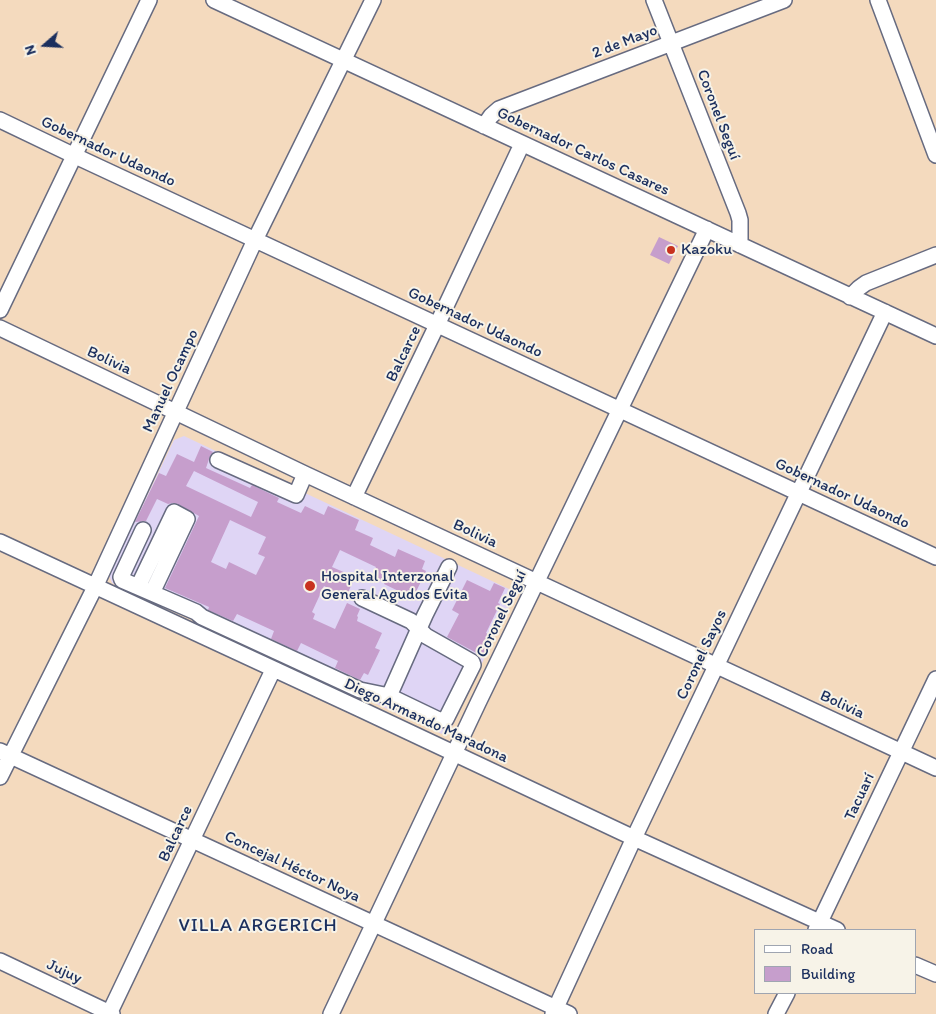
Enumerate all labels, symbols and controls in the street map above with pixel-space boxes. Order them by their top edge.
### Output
north arrow [20,20,70,70]
street label: 2 de Mayo [590,21,660,63]
text: N [21,43,40,57]
street label: Coronel Seguí [692,67,744,163]
street label: Gobernador Carlos Casares [494,104,672,200]
street label: Gobernador Udaondo [38,112,178,192]
place label: Kazoku [681,240,732,260]
marker: Kazoku [665,244,677,256]
street label: Gobernador Udaondo [405,283,545,363]
street label: Balcarce [382,323,426,385]
street label: Manuel Ocampo [139,326,203,436]
street label: Bolivia [84,342,134,380]
street label: Gobernador Udaondo [772,454,912,534]
street label: Bolivia [450,515,500,553]
place label: Hospital Interzonal General Agudos Evita [321,567,468,605]
street label: Coronel Seguí [473,567,531,661]
marker: Hospital Interzonal General Agudos Evita [303,579,317,593]
street label: Coronel Sayos [673,607,731,703]
street label: Diego Armando Maradona [341,674,511,768]
street label: Bolivia [817,686,867,724]
street label: Tacuarí [841,770,879,824]
street label: Balcarce [155,803,197,865]
street label: Concejal Héctor Noya [221,827,363,907]
district label: VILLA ARGERICH [177,915,339,937]
legend [754,929,916,994]
text: Road [801,940,833,958]
street label: Jujuy [43,956,85,988]
text: Building [801,965,855,983]

